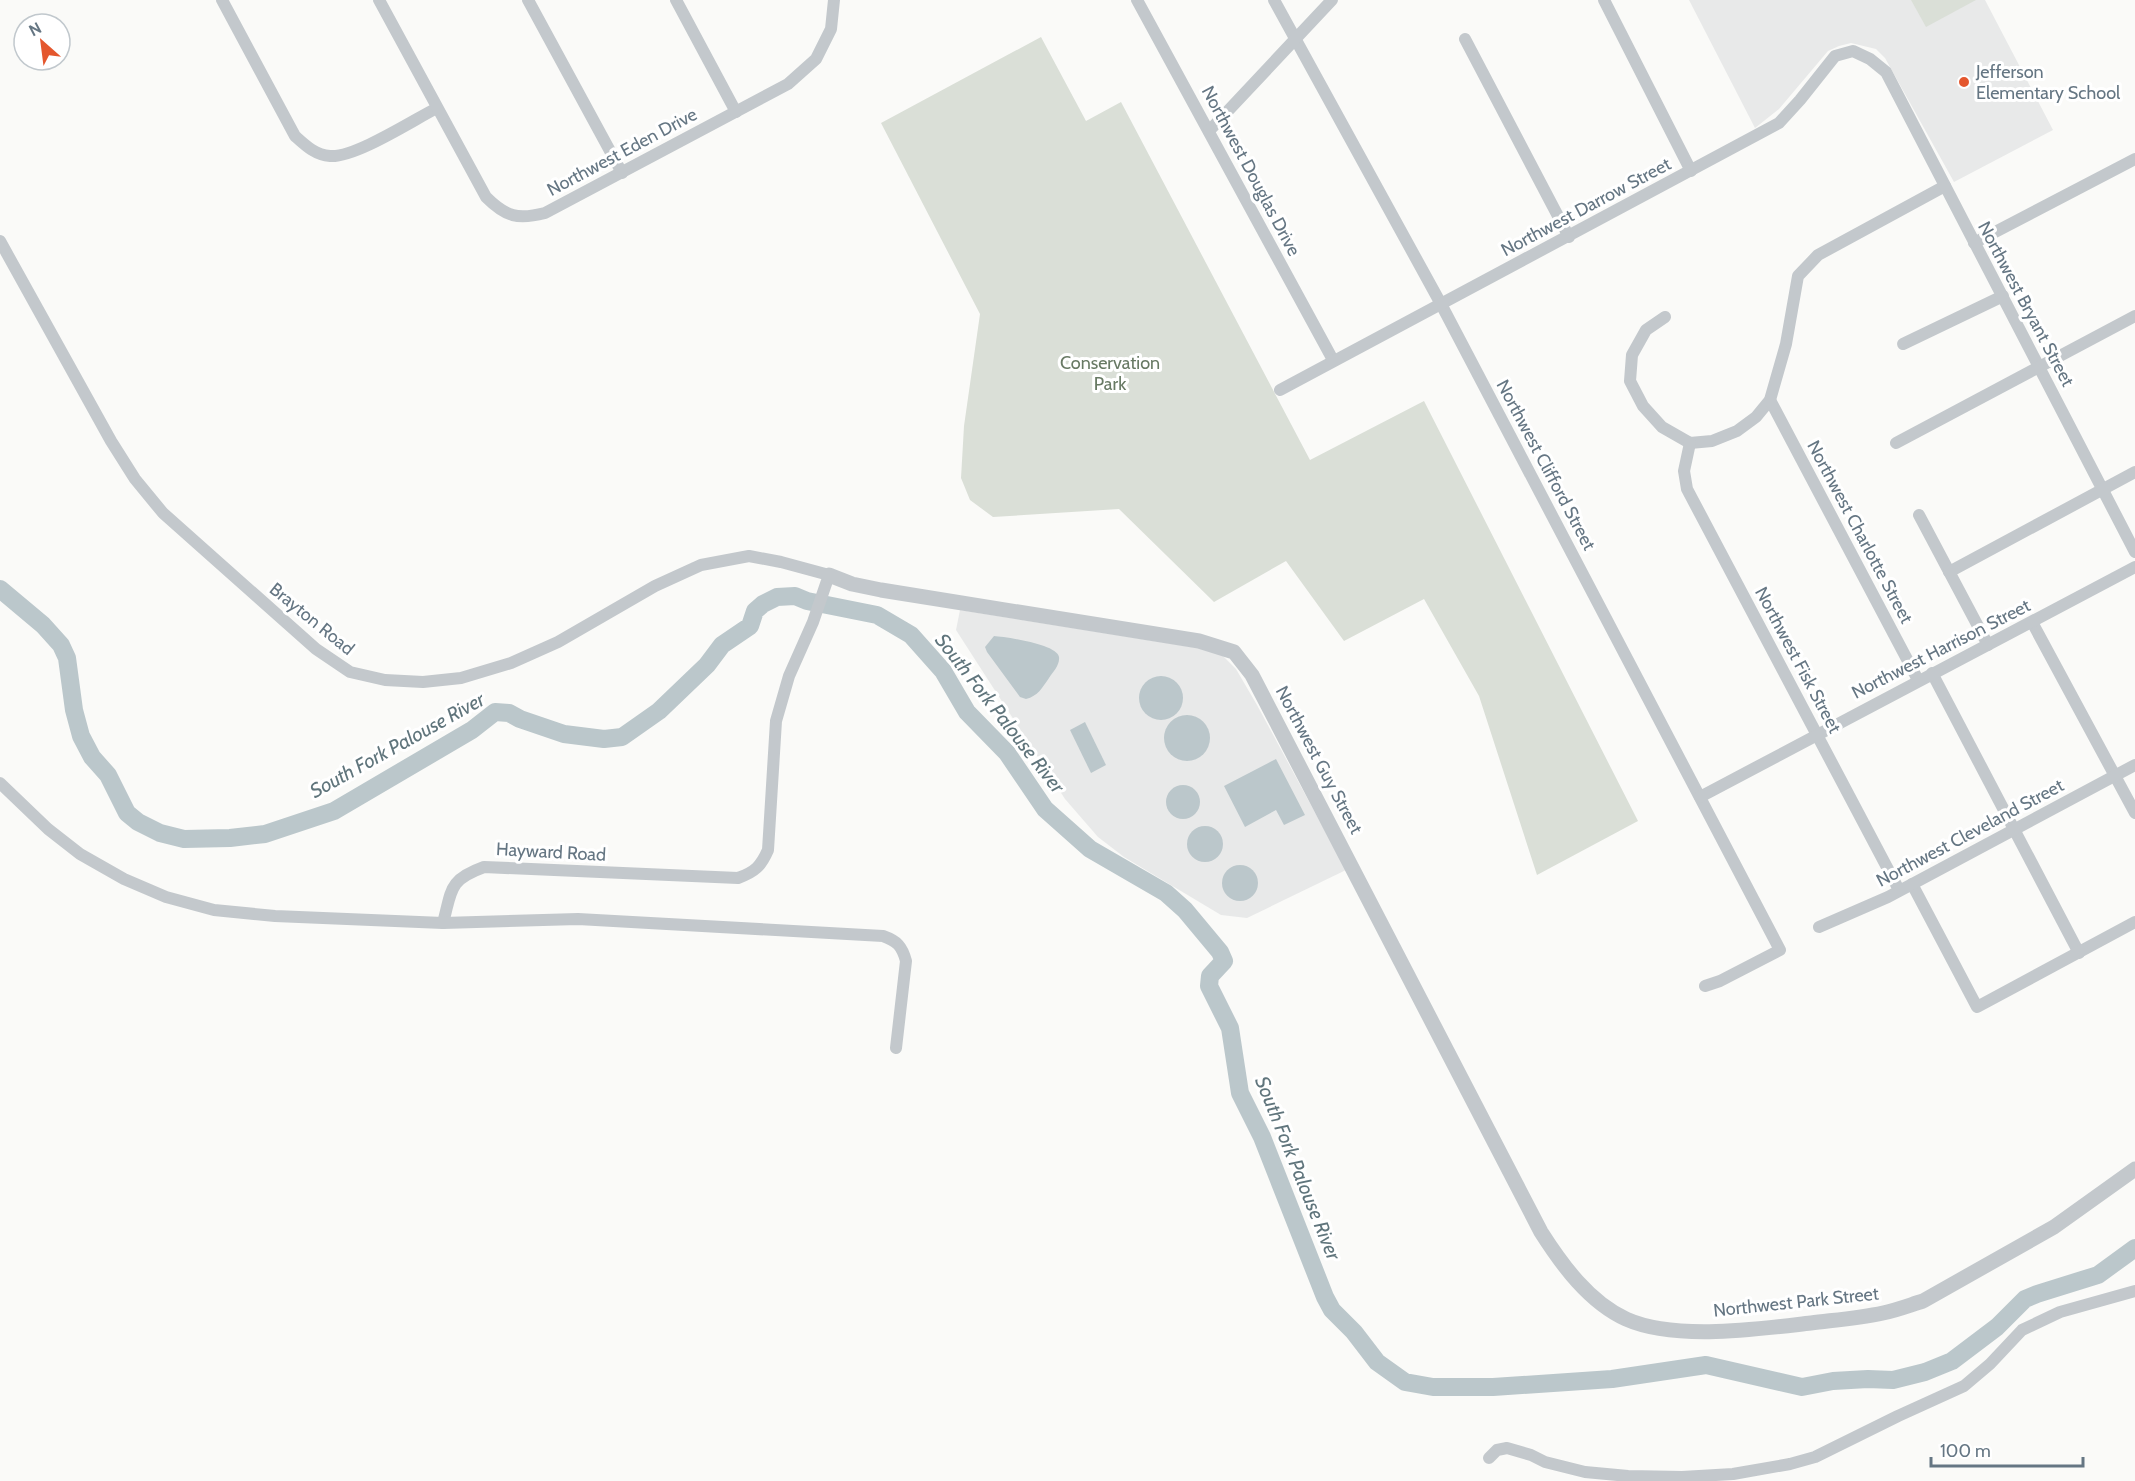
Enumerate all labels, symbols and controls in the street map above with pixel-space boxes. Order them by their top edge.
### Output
north arrow [12,12,72,72]
text: N [26,18,45,40]
place label: Jefferson Elementary School [1975,61,2121,104]
marker: Jefferson Elementary School [1957,75,1971,89]
street label: Northwest Douglas Drive [1197,82,1305,260]
street label: Northwest Eden Drive [543,103,701,201]
street label: Northwest Darrow Street [1497,153,1675,261]
street label: Northwest Bryant Street [1973,218,2079,390]
park label: Conservation Park [1060,352,1160,395]
street label: Northwest Clifford Street [1492,376,1600,554]
street label: Northwest Charlotte Street [1802,437,1918,627]
street label: Brayton Road [265,578,359,660]
street label: Northwest Fisk Street [1750,583,1846,737]
street label: Northwest Harrison Street [1848,594,2034,704]
water label: South Fork Palouse River [930,628,1070,798]
street label: Northwest Guy Street [1271,682,1367,838]
water label: South Fork Palouse River [306,687,489,803]
street label: Northwest Cleveland Street [1873,774,2067,892]
street label: Hayward Road [495,838,607,866]
water label: South Fork Palouse River [1250,1073,1346,1264]
street label: Northwest Park Street [1712,1282,1880,1322]
scale bar [1931,1430,2082,1468]
text: 100 m [1940,1440,1991,1462]

